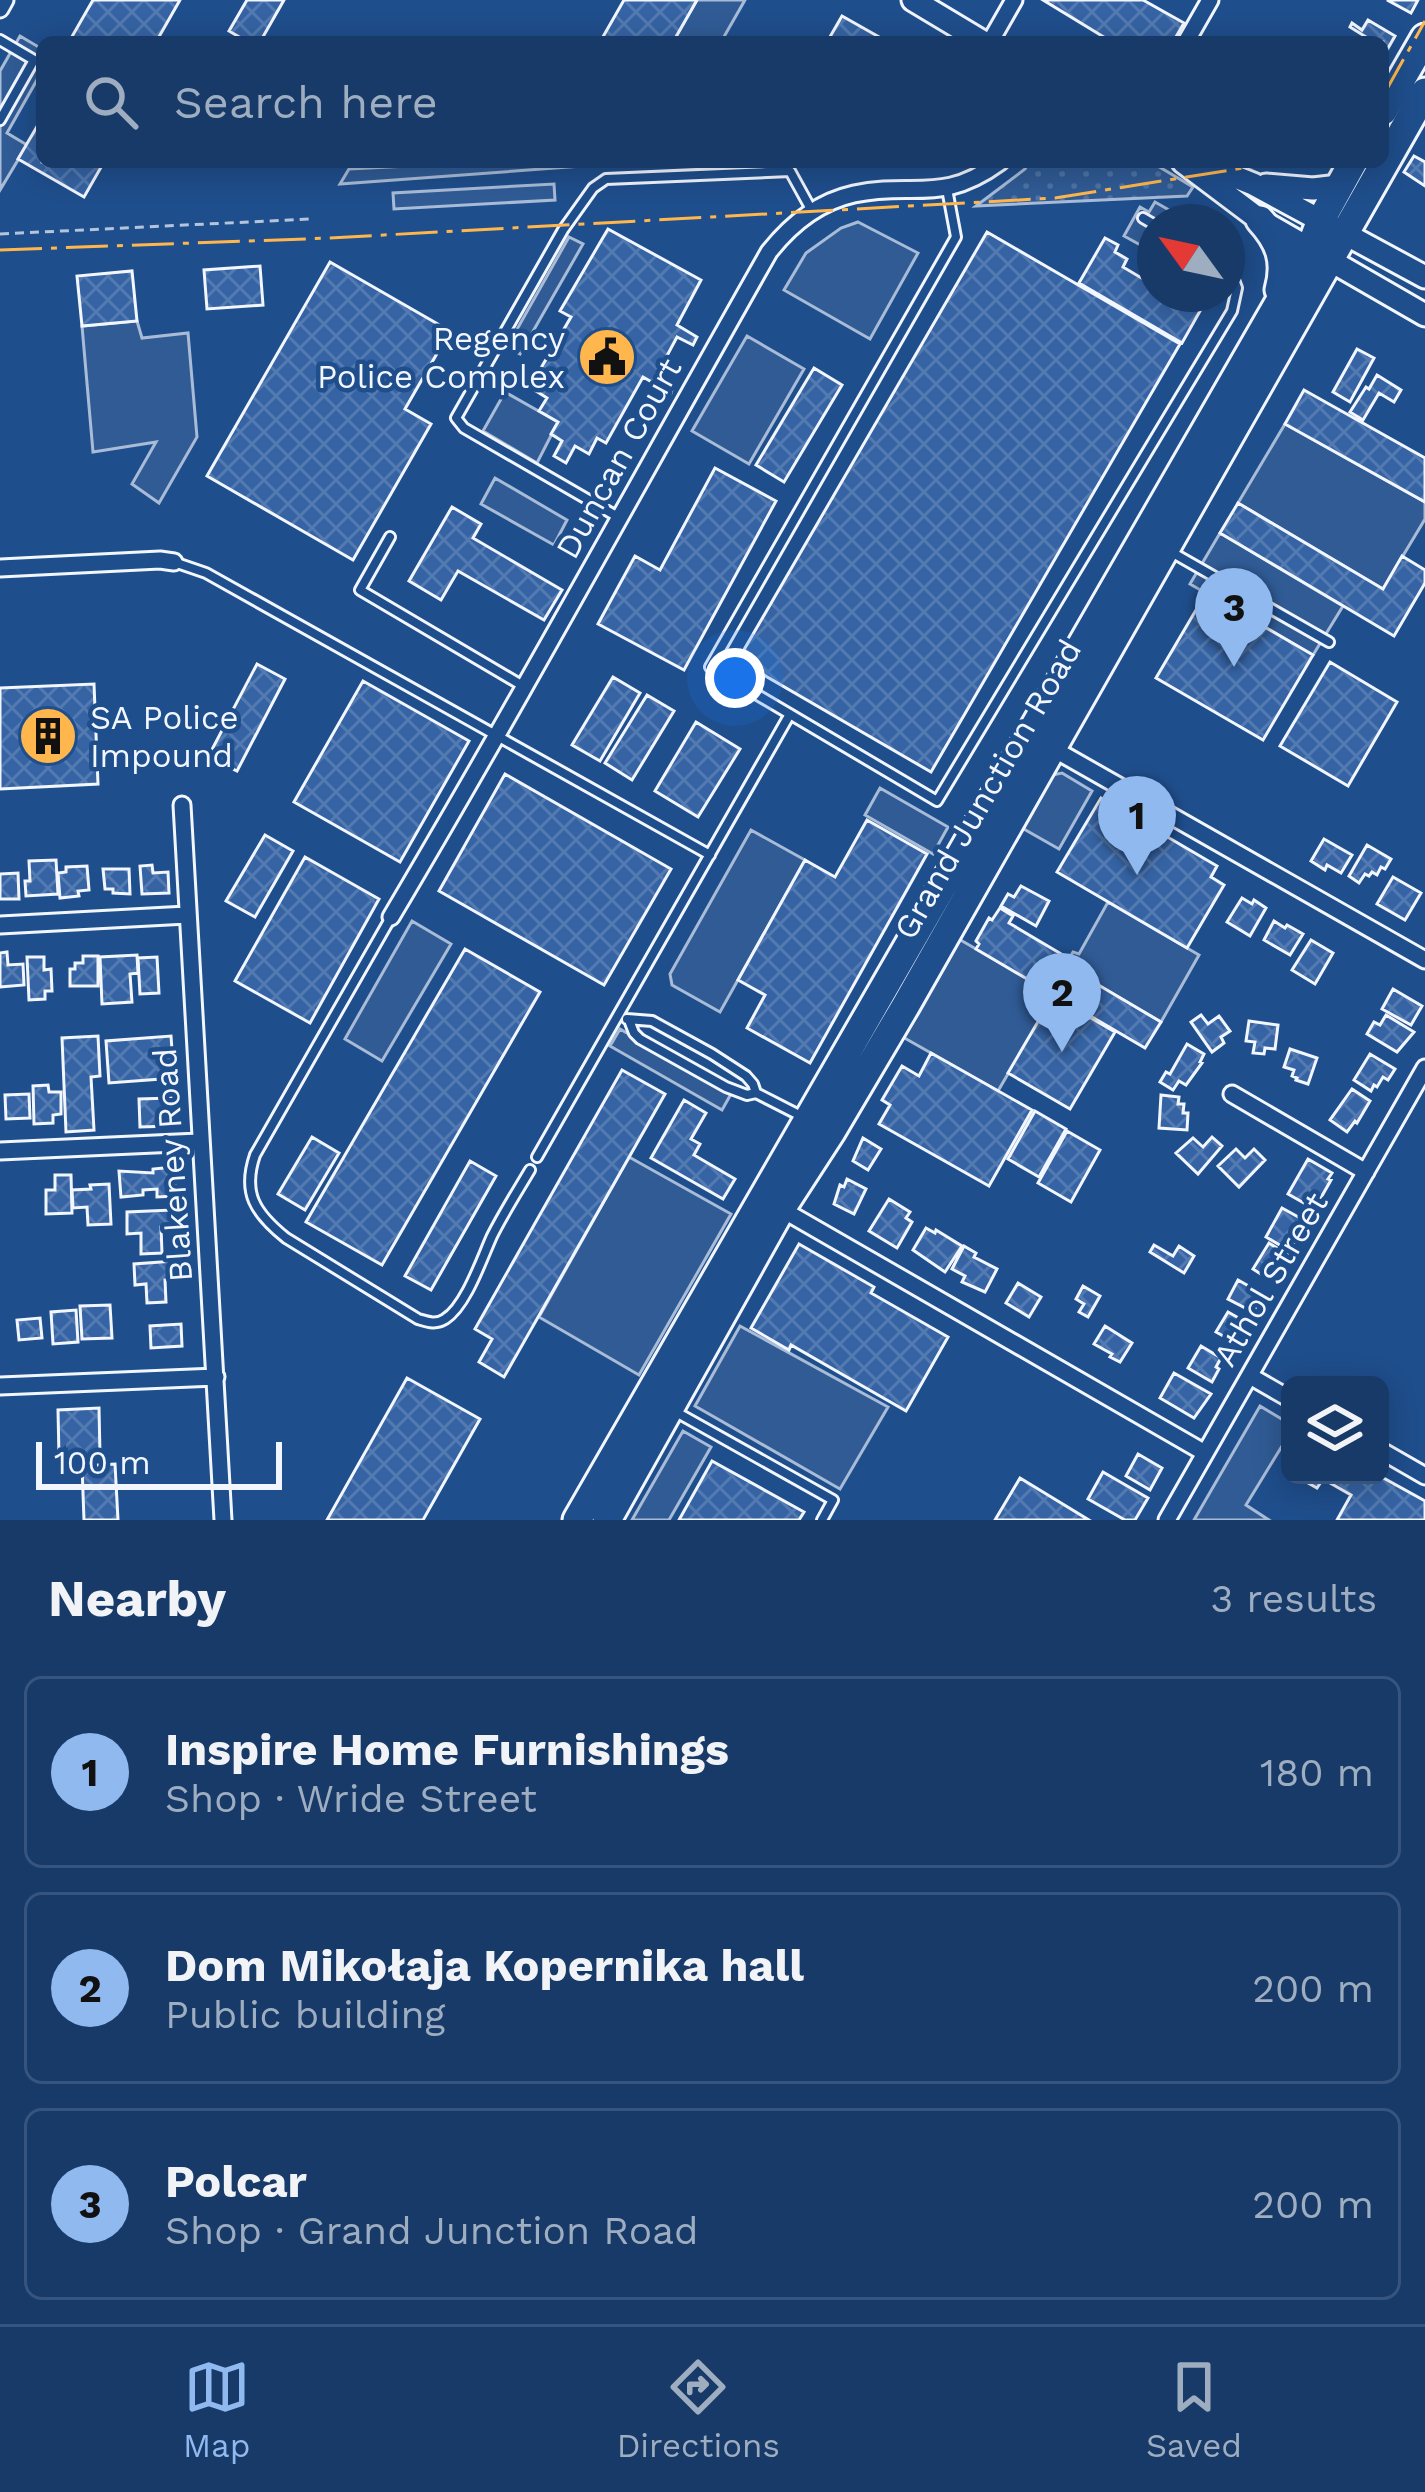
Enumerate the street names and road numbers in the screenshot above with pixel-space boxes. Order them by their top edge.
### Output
street label: Duncan Court [547,351,690,565]
street label: Grand Junction Road [886,633,1089,946]
street label: Blakeney Road [145,1047,200,1283]
street label: Athol Street [1205,1185,1336,1373]

